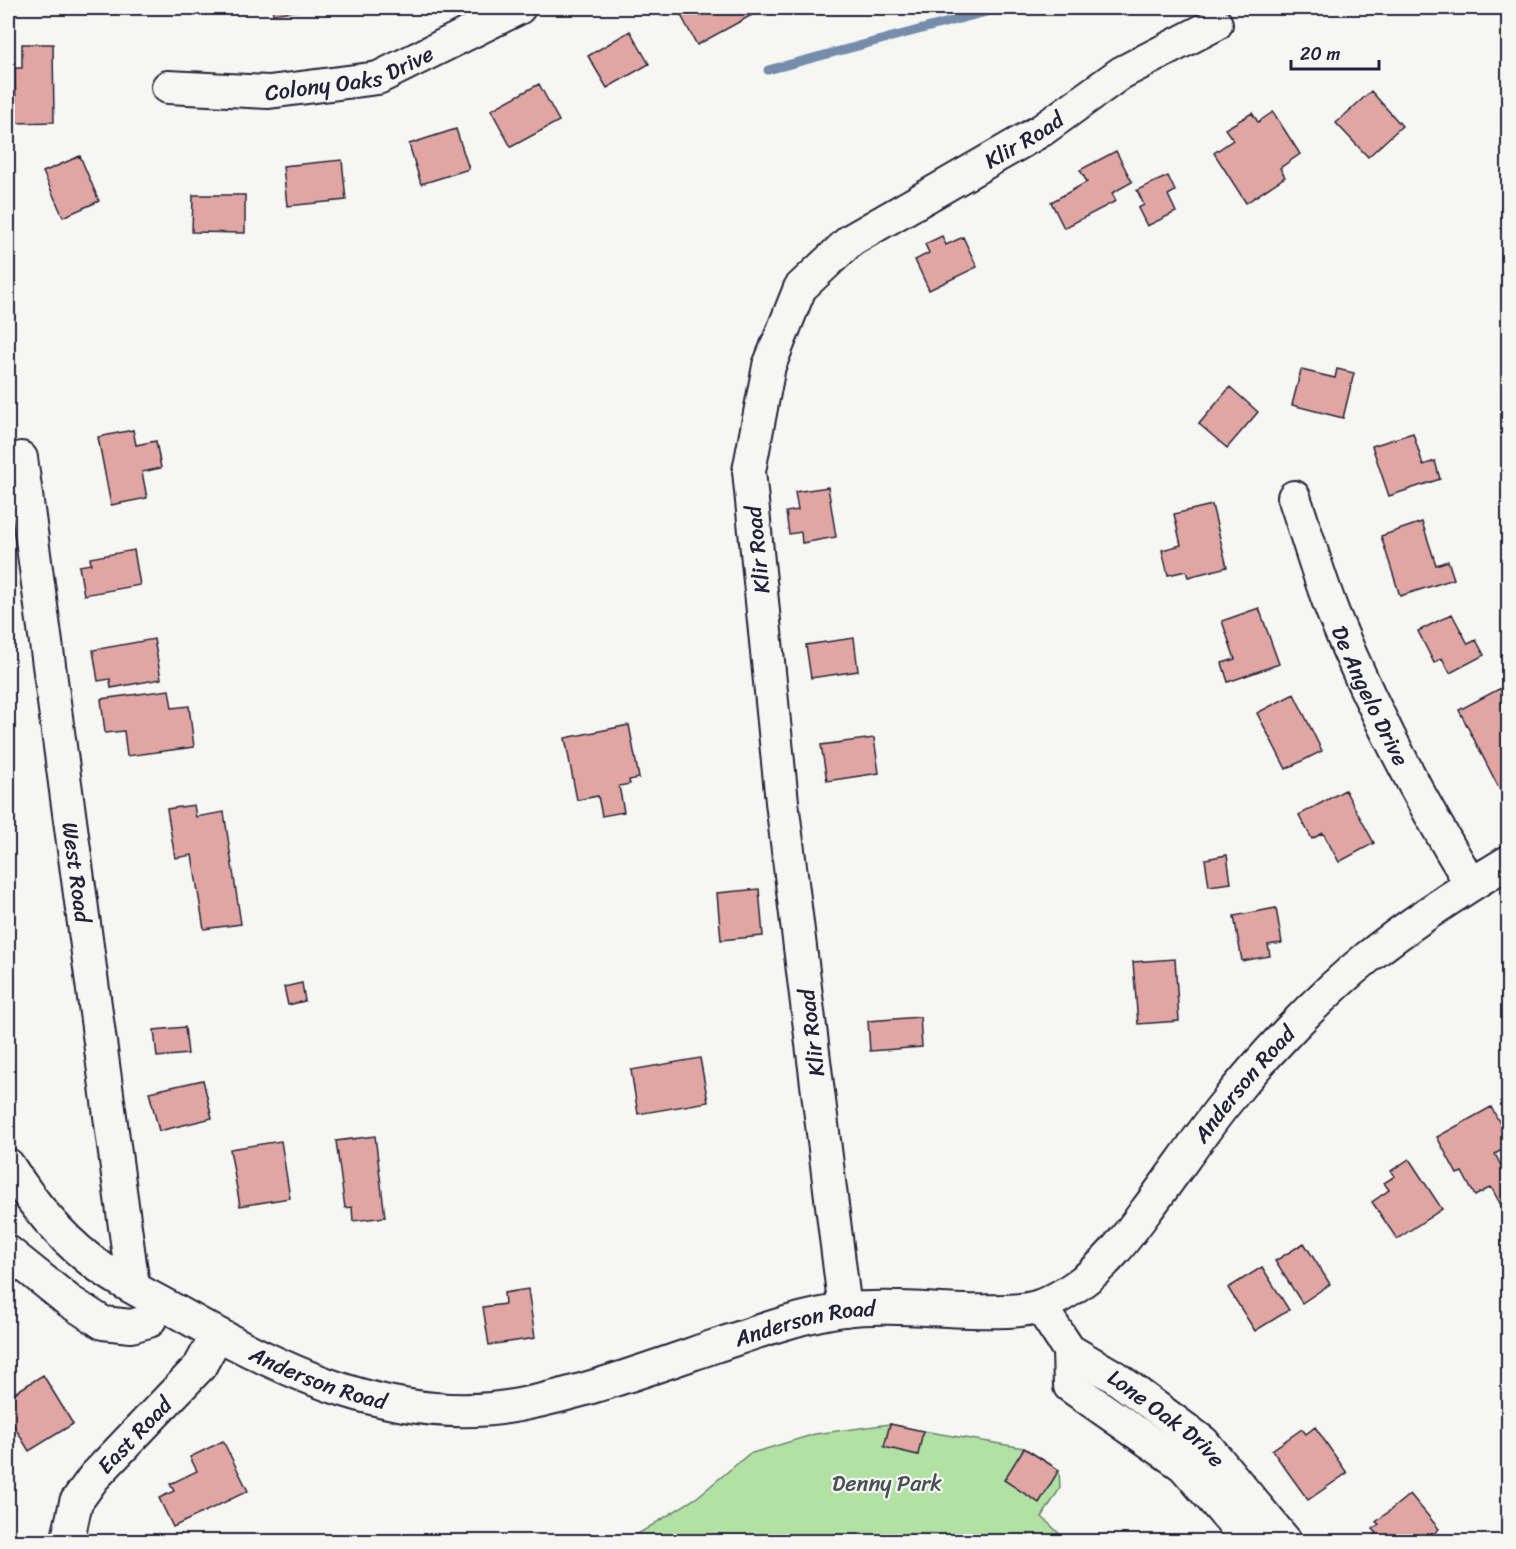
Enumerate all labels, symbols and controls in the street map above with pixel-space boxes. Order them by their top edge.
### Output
scale bar [1291,33,1380,71]
street label: Colony Oaks Drive [263,34,441,112]
text: 20 m [1300,38,1340,70]
street label: Klir Road [976,100,1074,180]
street label: Klir Road [733,503,781,596]
street label: De Angelo Drive [1320,619,1420,773]
street label: West Road [50,820,103,926]
street label: Klir Road [787,986,836,1079]
street label: Anderson Road [1182,1015,1306,1152]
street label: Anderson Road [728,1289,877,1358]
street label: Anderson Road [242,1334,392,1421]
street label: Lone Oak Drive [1100,1358,1235,1476]
street label: East Road [87,1386,183,1483]
park label: Denny Park [832,1464,942,1503]

